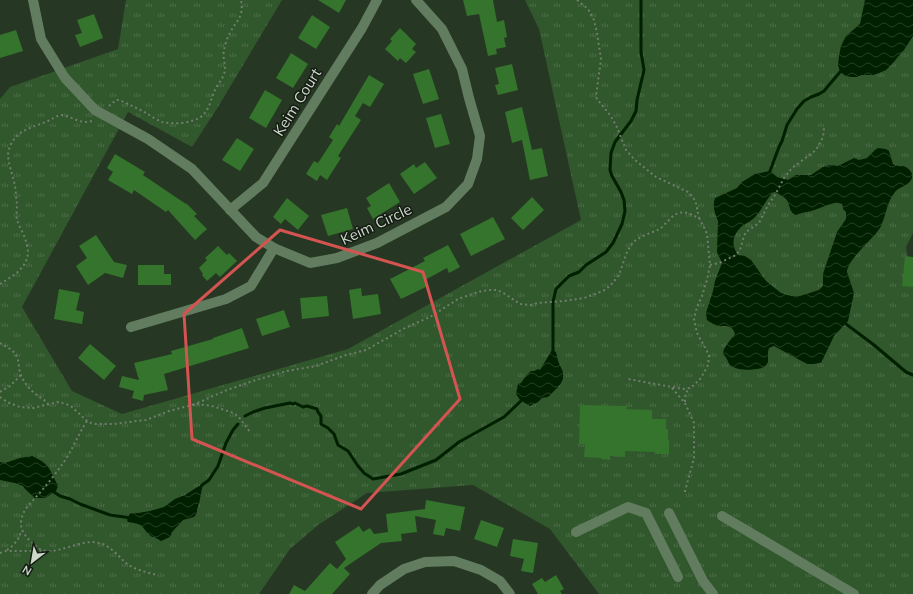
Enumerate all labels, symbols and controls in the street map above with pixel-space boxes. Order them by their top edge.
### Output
street label: Keim Court [269,65,325,139]
street label: Keim Circle [337,199,415,249]
north arrow [12,542,52,582]
text: N [20,562,34,579]

